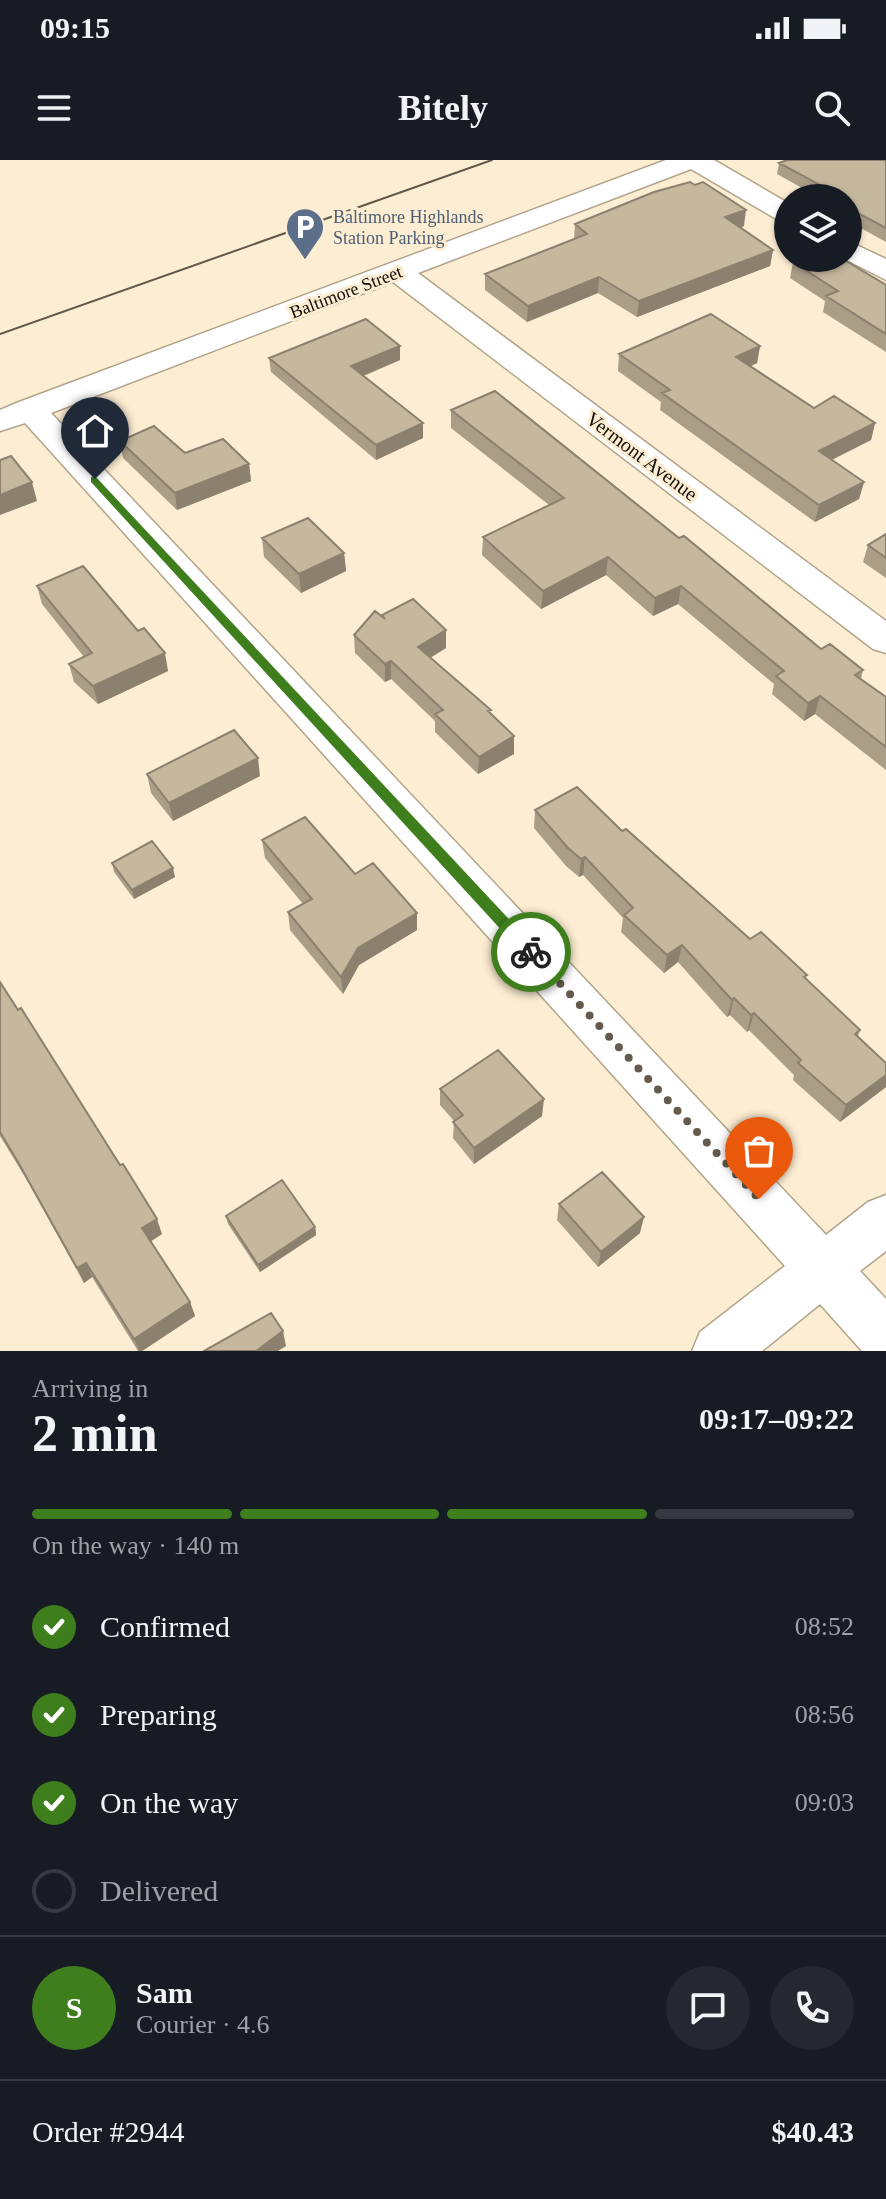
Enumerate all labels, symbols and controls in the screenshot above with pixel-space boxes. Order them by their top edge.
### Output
text: 09:15 [40,11,110,44]
icon: menu [32,86,76,130]
icon: search [810,86,854,130]
text: Bitely [398,88,488,128]
map controls [774,184,862,272]
button: layers [774,184,862,272]
parking icon: Baltimore Highlands Station Parking [284,206,326,261]
place label: Baltimore Highlands Station Parking [333,207,483,248]
street label: Baltimore Street [287,261,405,323]
pin [61,397,129,479]
street label: Vermont Avenue [582,407,702,505]
icon: home [73,409,117,453]
courier [491,912,571,992]
icon: bike [509,930,553,974]
pin [725,1117,793,1199]
icon: bag [737,1129,781,1173]
text: Arriving in [32,1374,148,1403]
text: 09:17–09:22 [699,1402,854,1435]
text: 2 min [32,1405,158,1462]
text: On the way · 140 m [32,1531,239,1560]
icon: check [32,1605,76,1649]
text: Confirmed [100,1610,230,1643]
text: 08:52 [795,1612,854,1641]
icon: check [32,1693,76,1737]
text: Preparing [100,1698,217,1731]
text: 08:56 [795,1700,854,1729]
icon: check [32,1781,76,1825]
text: On the way [100,1786,238,1819]
text: 09:03 [795,1788,854,1817]
text: Delivered [100,1874,218,1907]
button: chat [666,1966,750,2050]
button: phone [770,1966,854,2050]
text: Sam [136,1976,193,2009]
text: S [66,1991,82,2024]
text: Courier · 4.6 [136,2010,270,2039]
text: Order #2944 [32,2115,184,2148]
text: $40.43 [772,2115,854,2148]

